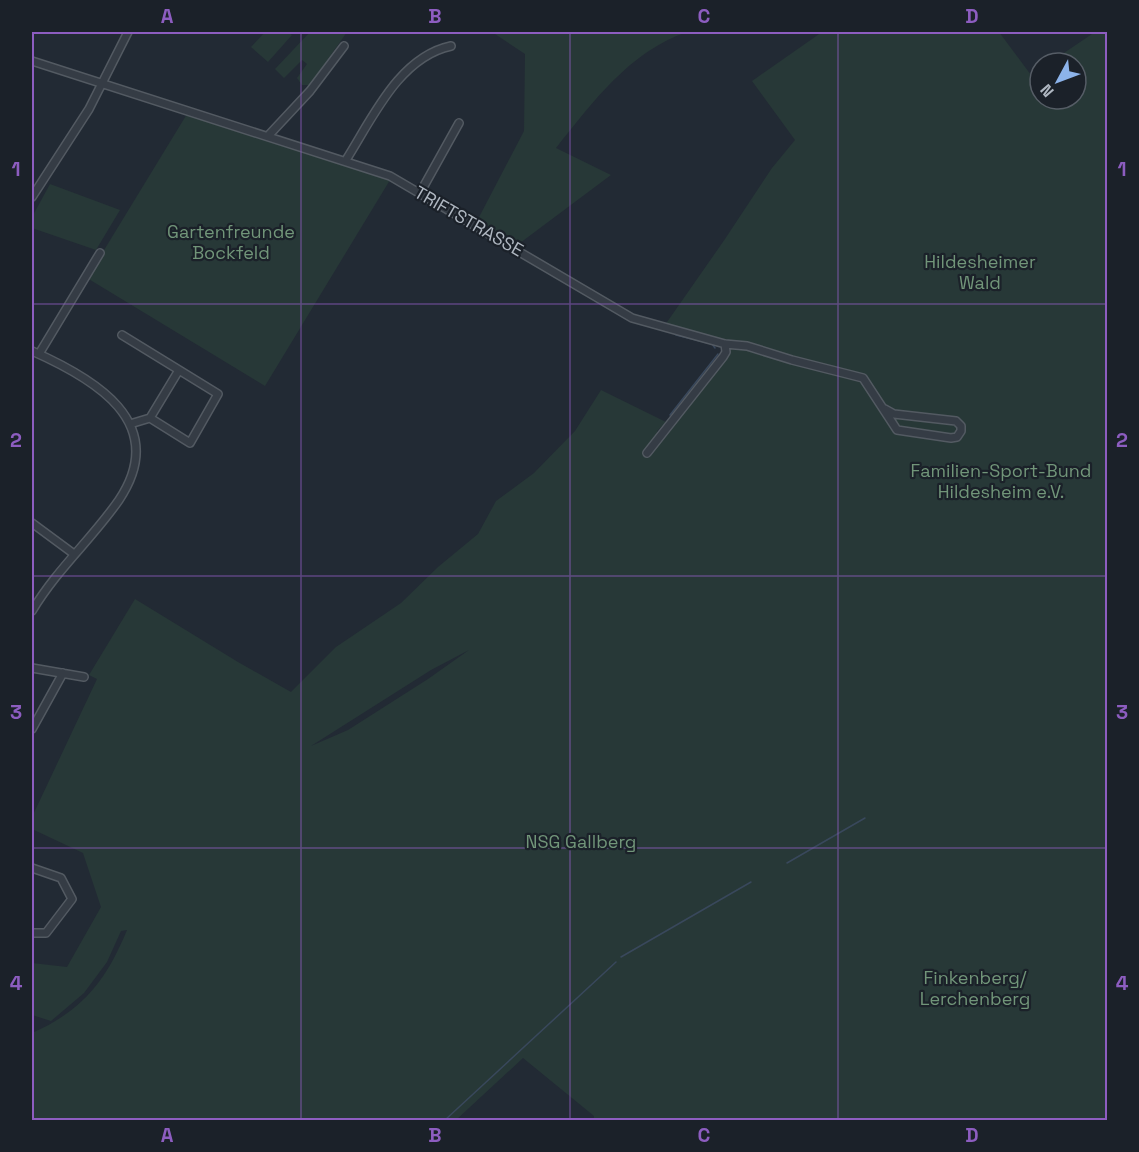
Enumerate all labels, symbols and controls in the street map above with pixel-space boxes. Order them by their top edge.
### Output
text: A [161,3,174,29]
text: B [428,3,442,29]
text: C [698,3,711,29]
text: D [965,3,979,29]
north arrow [1028,51,1088,111]
text: N [1036,80,1059,101]
text: 1 [11,156,21,182]
text: 1 [1117,156,1127,182]
street label: TRIFTSTRASSE [410,180,528,262]
park label: Gartenfreunde Bockfeld [167,220,295,264]
park label: Hildesheimer Wald [924,250,1036,294]
text: 2 [10,427,22,453]
text: 2 [1116,427,1128,453]
park label: Familien-Sport-Bund Hildesheim e.V. [911,459,1091,503]
text: 3 [10,699,22,725]
text: 3 [1116,699,1128,725]
park label: NSG Gallberg [526,830,636,853]
park label: Finkenberg/ Lerchenberg [920,966,1030,1010]
text: 4 [10,970,23,996]
text: 4 [1116,970,1129,996]
text: A [161,1122,174,1148]
text: B [428,1122,442,1148]
text: C [698,1122,711,1148]
text: D [965,1122,979,1148]

